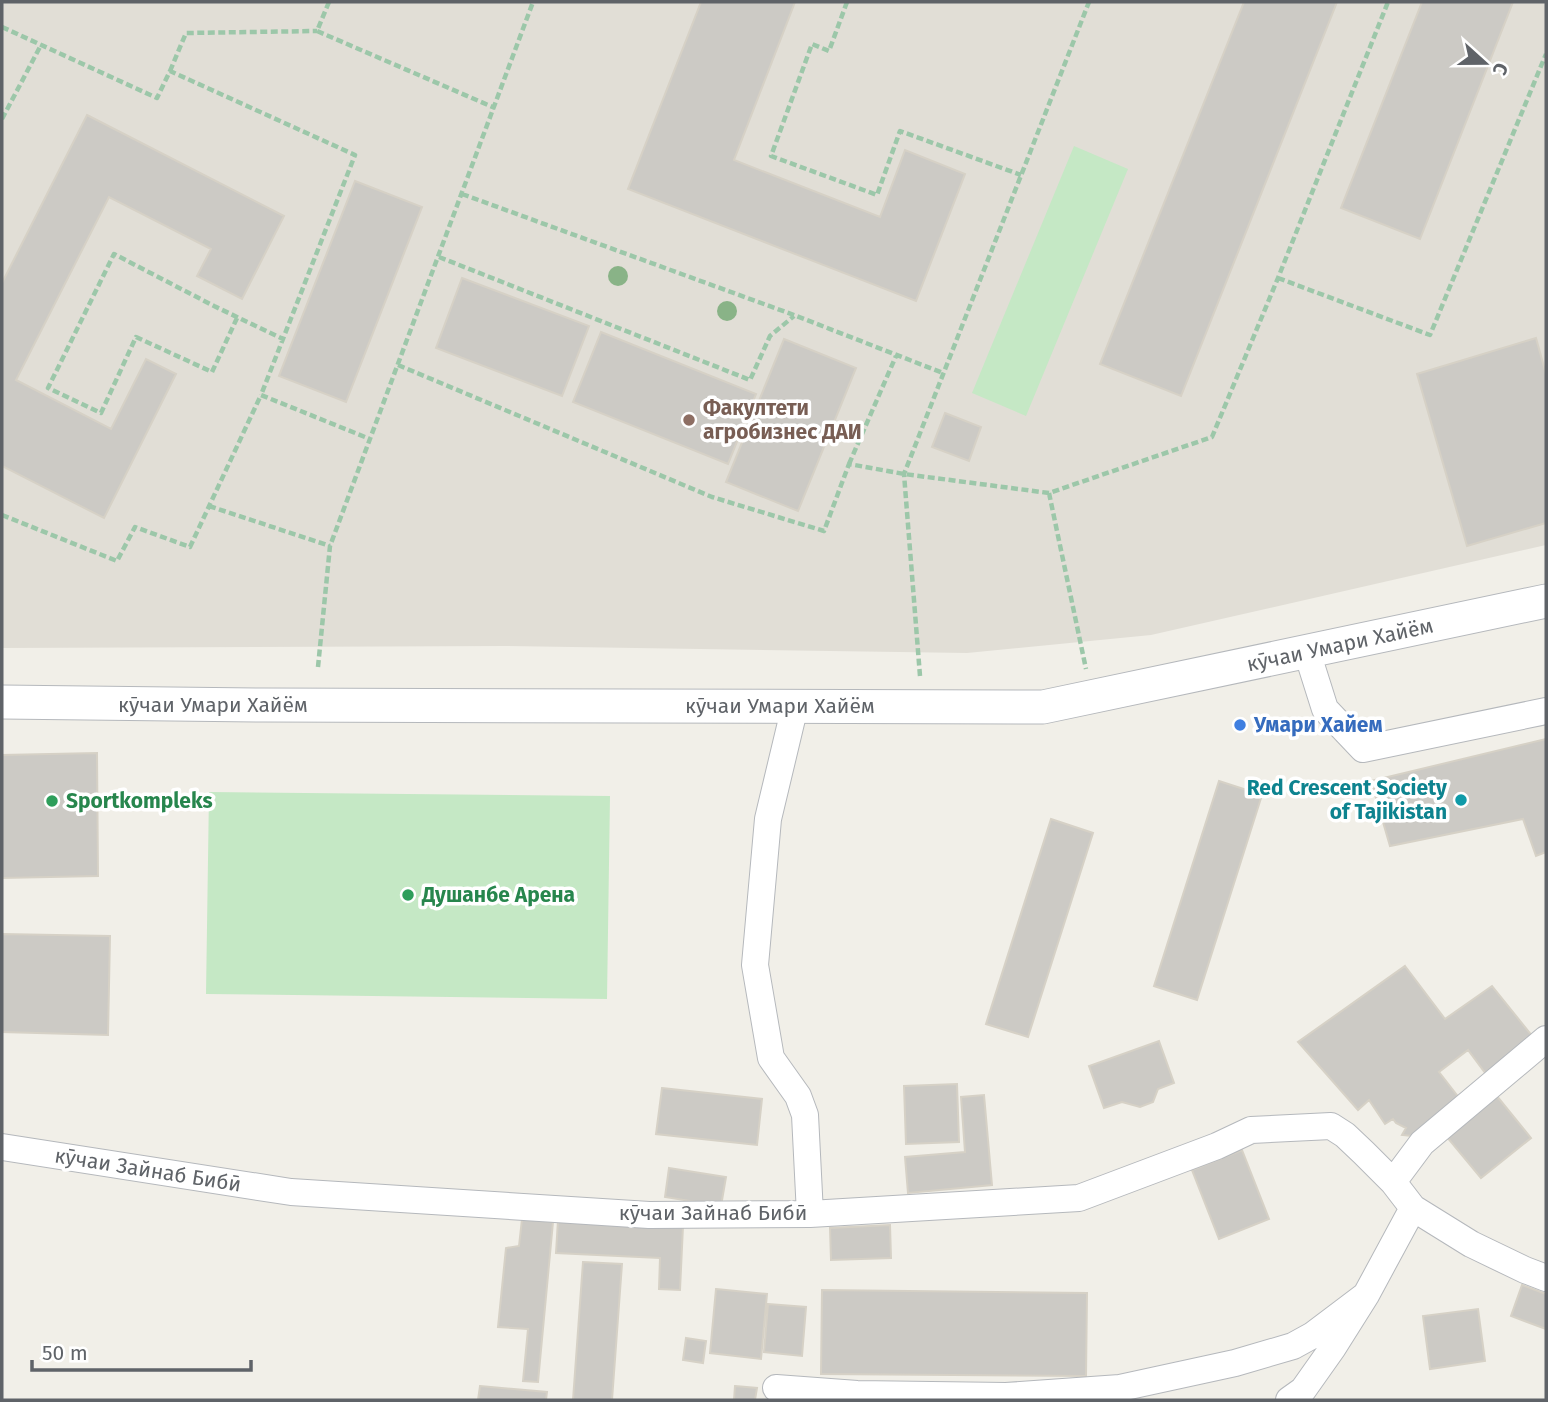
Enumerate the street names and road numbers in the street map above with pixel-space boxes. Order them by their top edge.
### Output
street label: кӯчаи Умари Хайём [1244,613,1436,677]
street label: кӯчаи Умари Хайём [118,692,308,718]
street label: кӯчаи Умари Хайём [685,693,875,719]
street label: кӯчаи Зайнаб Бибӣ [53,1142,243,1198]
street label: кӯчаи Зайнаб Бибӣ [619,1200,807,1226]

